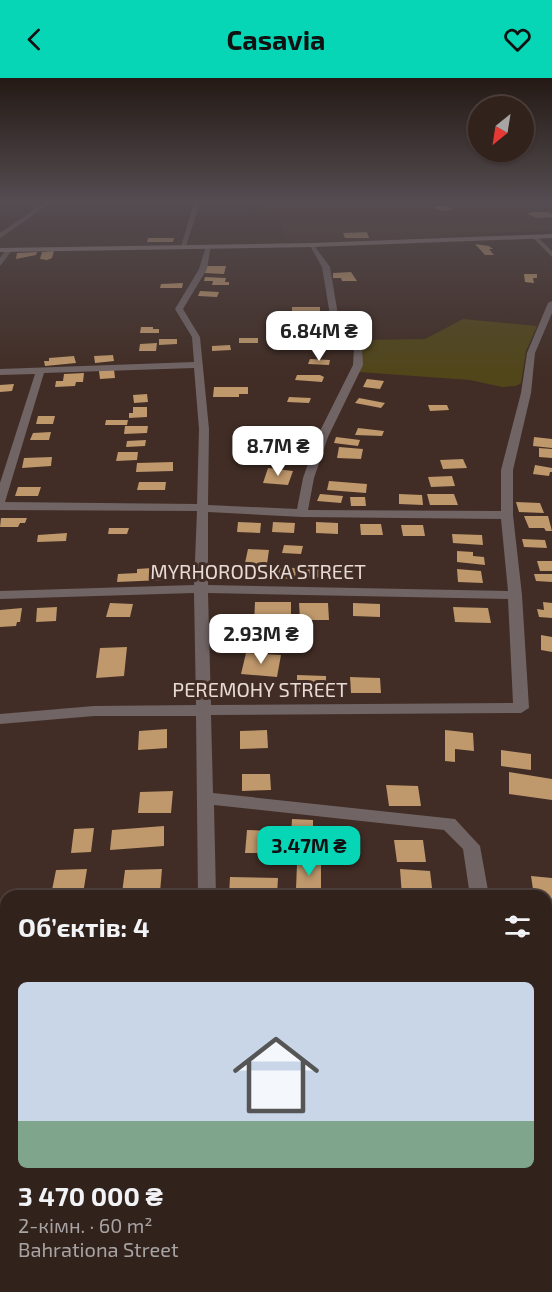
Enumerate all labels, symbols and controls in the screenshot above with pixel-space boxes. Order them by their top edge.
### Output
icon: back [18,23,51,56]
text: Casavia [226,23,326,55]
icon: heart [501,23,534,56]
north arrow [468,96,534,162]
map controls [468,96,534,162]
pin: 6.84M ₴ [264,311,374,362]
text: 6.84M ₴ [280,318,358,342]
pin: 8.7M ₴ [229,426,327,477]
text: 8.7M ₴ [246,433,310,457]
street label: MYRHORODSKA STREET [150,559,366,583]
pin: 2.93M ₴ [206,614,316,665]
text: 2.93M ₴ [223,621,299,645]
street label: PEREMOHY STREET [172,677,348,701]
pin: 3.47M ₴ [254,826,364,877]
text: 3.47M ₴ [271,833,347,857]
icon: filters [501,910,534,943]
text: Об’єктів: 4 [18,911,149,942]
icon: home [222,1021,330,1129]
text: 3 470 000 ₴ [18,1180,163,1211]
text: 2-кімн. · 60 m² [18,1213,153,1237]
text: Bahrationa Street [18,1237,179,1261]

